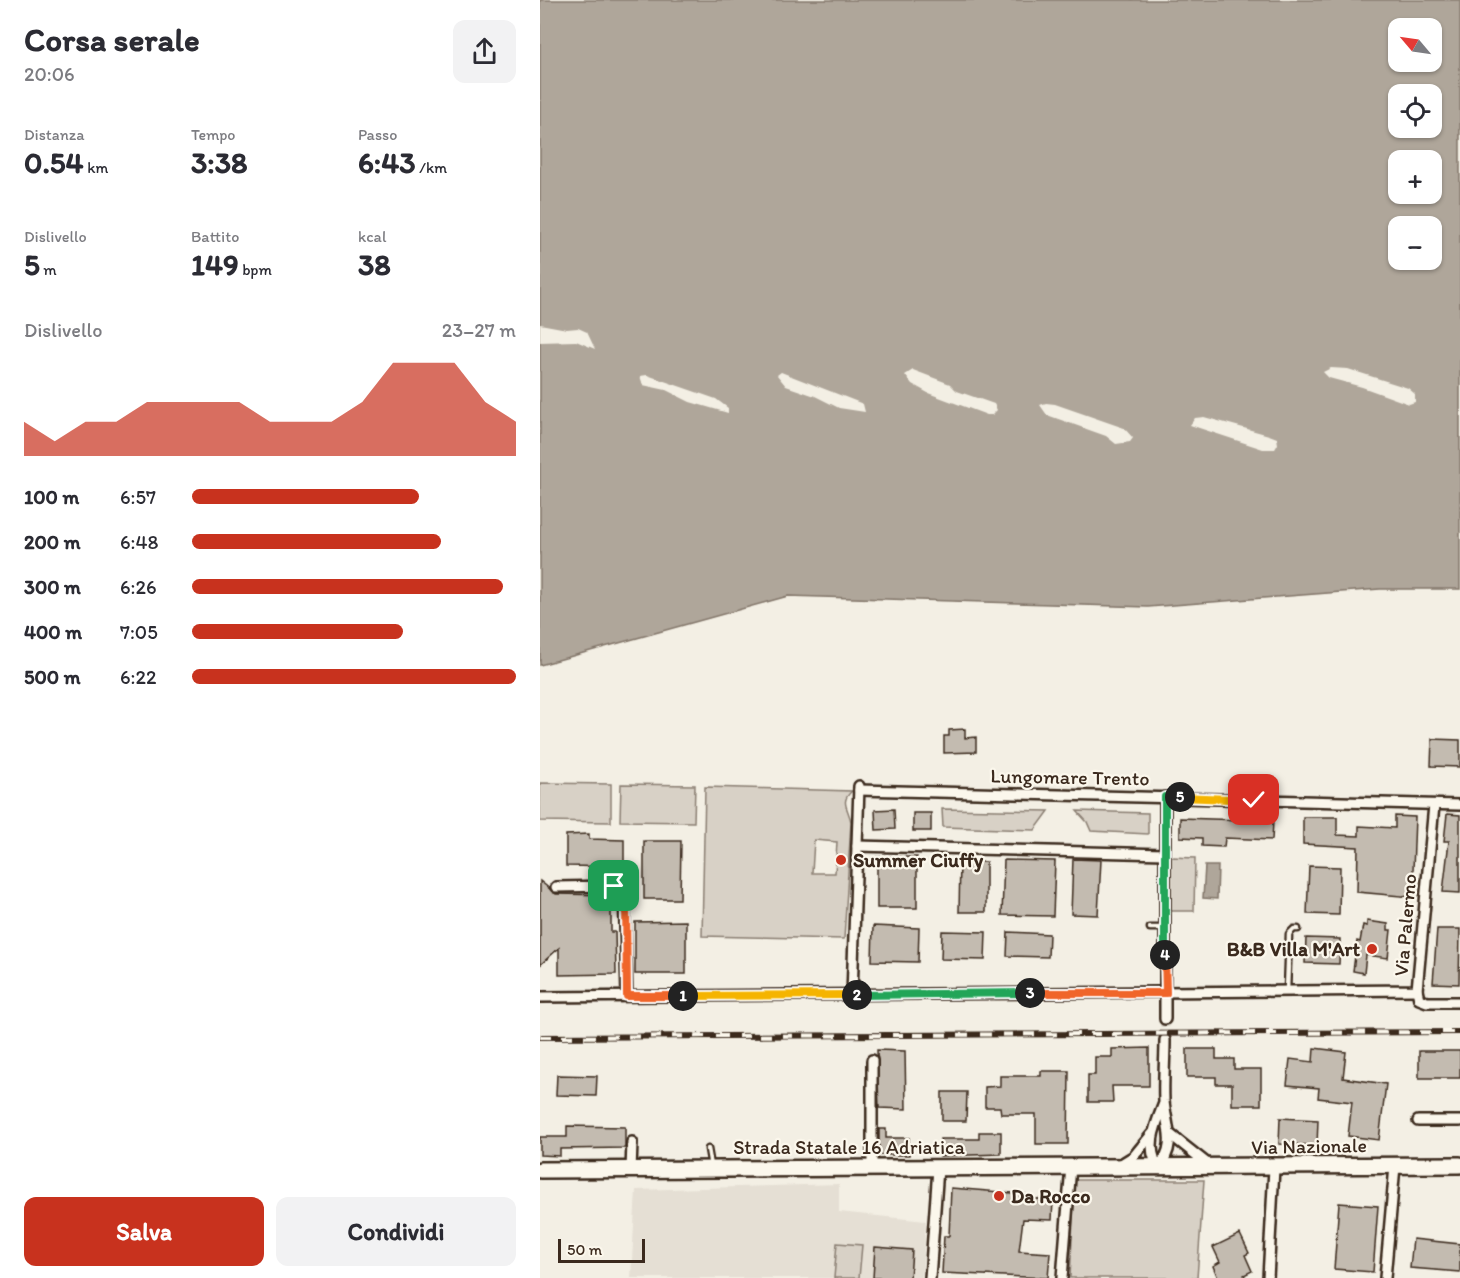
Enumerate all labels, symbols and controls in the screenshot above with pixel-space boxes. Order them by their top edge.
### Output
north arrow [1388,18,1442,72]
map controls [1388,18,1442,270]
text: Corsa serale [24,20,200,59]
button: share [453,20,516,83]
text: 20:06 [24,62,75,86]
button: locate [1388,84,1442,138]
text: Distanza [24,125,84,144]
text: Tempo [191,125,236,144]
text: Passo [358,125,397,144]
text: 0.54 [24,144,84,181]
text: 3:38 [191,144,248,181]
text: 6:43 [358,144,416,181]
button: + [1388,150,1442,204]
text: km [84,158,108,177]
text: /km [416,158,447,177]
button: − [1388,216,1442,270]
text: Dislivello [24,227,87,246]
text: Battito [191,227,239,246]
text: kcal [358,227,386,246]
text: 5 [24,246,40,283]
text: 149 [191,246,239,283]
text: 38 [358,246,391,283]
text: m [40,260,57,279]
text: bpm [239,260,272,279]
text: Dislivello [24,318,103,342]
text: 23–27 m [442,318,516,342]
text: 100 m [24,485,79,509]
text: 6:57 [120,485,156,509]
text: 200 m [24,530,80,554]
text: 6:48 [120,530,158,554]
text: 300 m [24,575,81,599]
text: 6:26 [120,575,157,599]
text: 400 m [24,620,82,644]
text: 7:05 [120,620,158,644]
text: 500 m [24,665,80,689]
text: 6:22 [120,665,157,689]
street label: Lungomare Trento [990,764,1150,790]
pin [1228,774,1279,825]
pin: 5 [1165,782,1195,812]
icon: check [1237,783,1270,816]
text: 5 [1176,787,1184,806]
place label: Summer Ciuffy [853,848,984,873]
marker: Summer Ciuffy [834,853,848,867]
pin [588,860,639,911]
icon: arrive [597,869,630,902]
street label: Via Palermo [1389,873,1421,977]
place label: B&B Villa M'Art [1227,937,1360,961]
pin: 4 [1150,940,1180,970]
marker: B&B Villa M'Art [1365,942,1379,956]
text: 4 [1160,945,1170,964]
pin: 3 [1015,978,1045,1008]
pin: 2 [842,980,872,1010]
pin: 1 [668,981,698,1011]
text: 3 [1026,983,1034,1002]
text: 2 [853,985,861,1004]
text: 1 [679,986,687,1005]
street label: Via Nazionale [1251,1133,1367,1159]
street label: Strada Statale 16 Adriatica [733,1135,965,1159]
place label: Da Rocco [1011,1184,1090,1208]
marker: Da Rocco [992,1189,1006,1203]
button: Salva [24,1197,264,1266]
button: Condividi [276,1197,516,1266]
scale bar [558,1236,645,1264]
text: 50 m [567,1240,602,1259]

